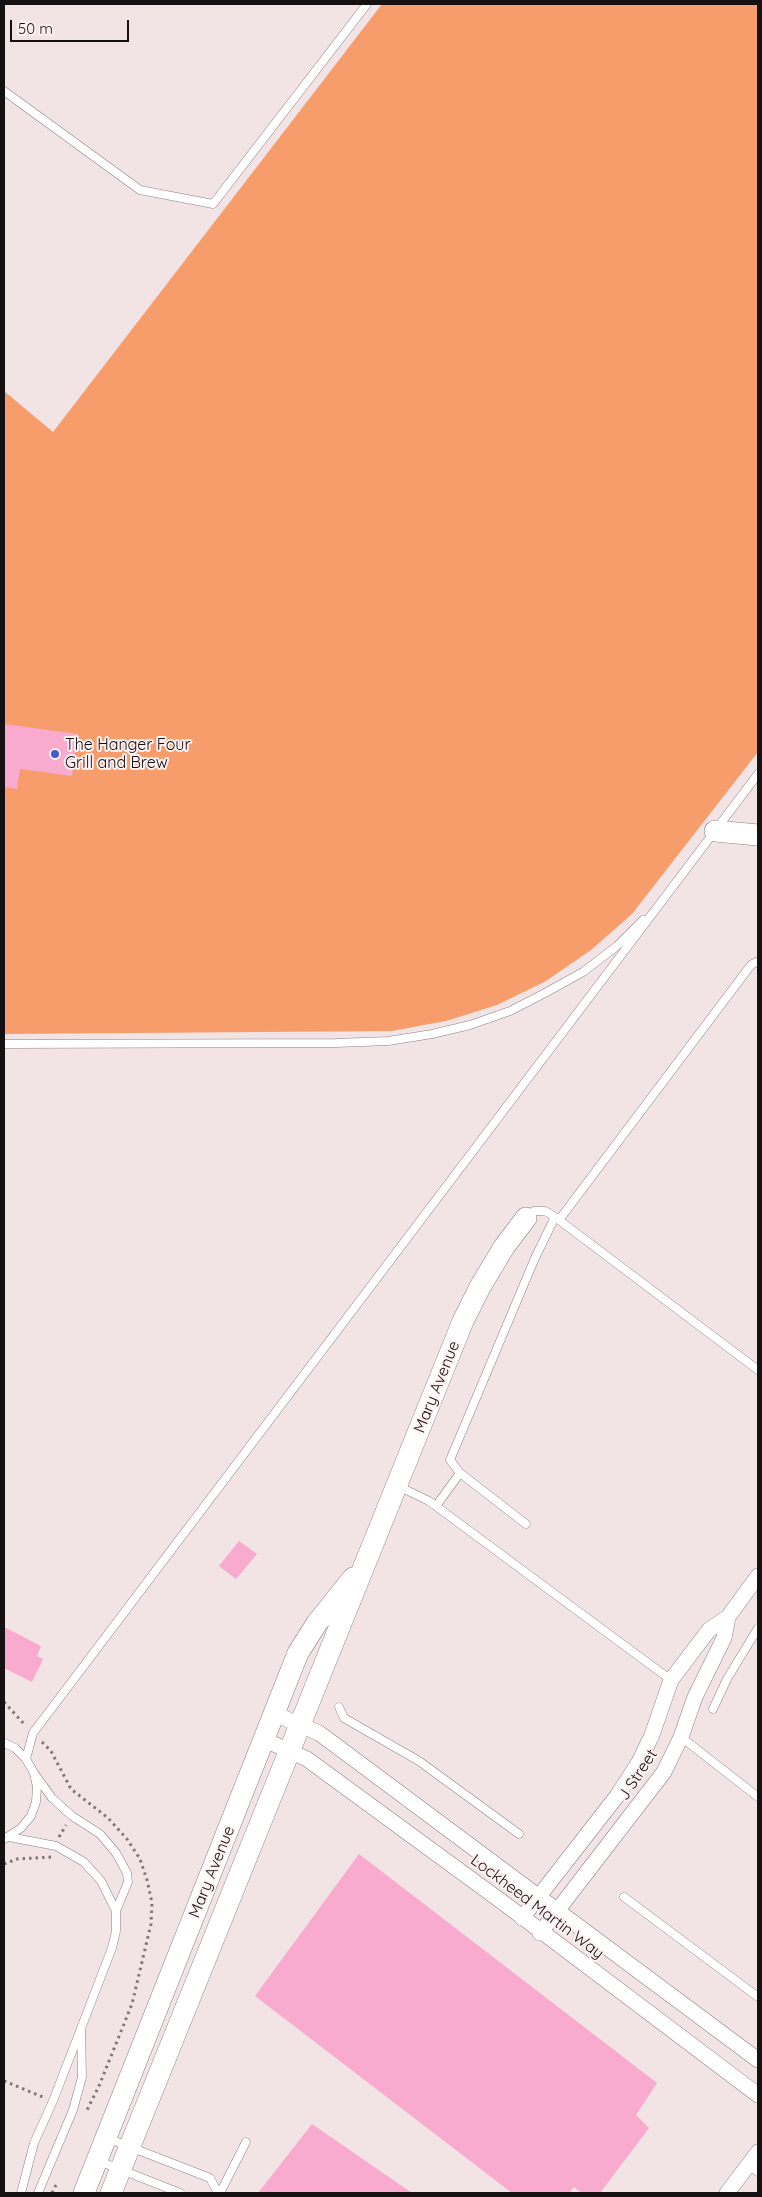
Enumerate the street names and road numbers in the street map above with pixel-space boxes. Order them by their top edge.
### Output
street label: Mary Avenue [410,1338,464,1436]
street label: J Street [614,1746,662,1804]
street label: Mary Avenue [185,1823,239,1921]
street label: Lockheed Martin Way [467,1851,607,1963]

